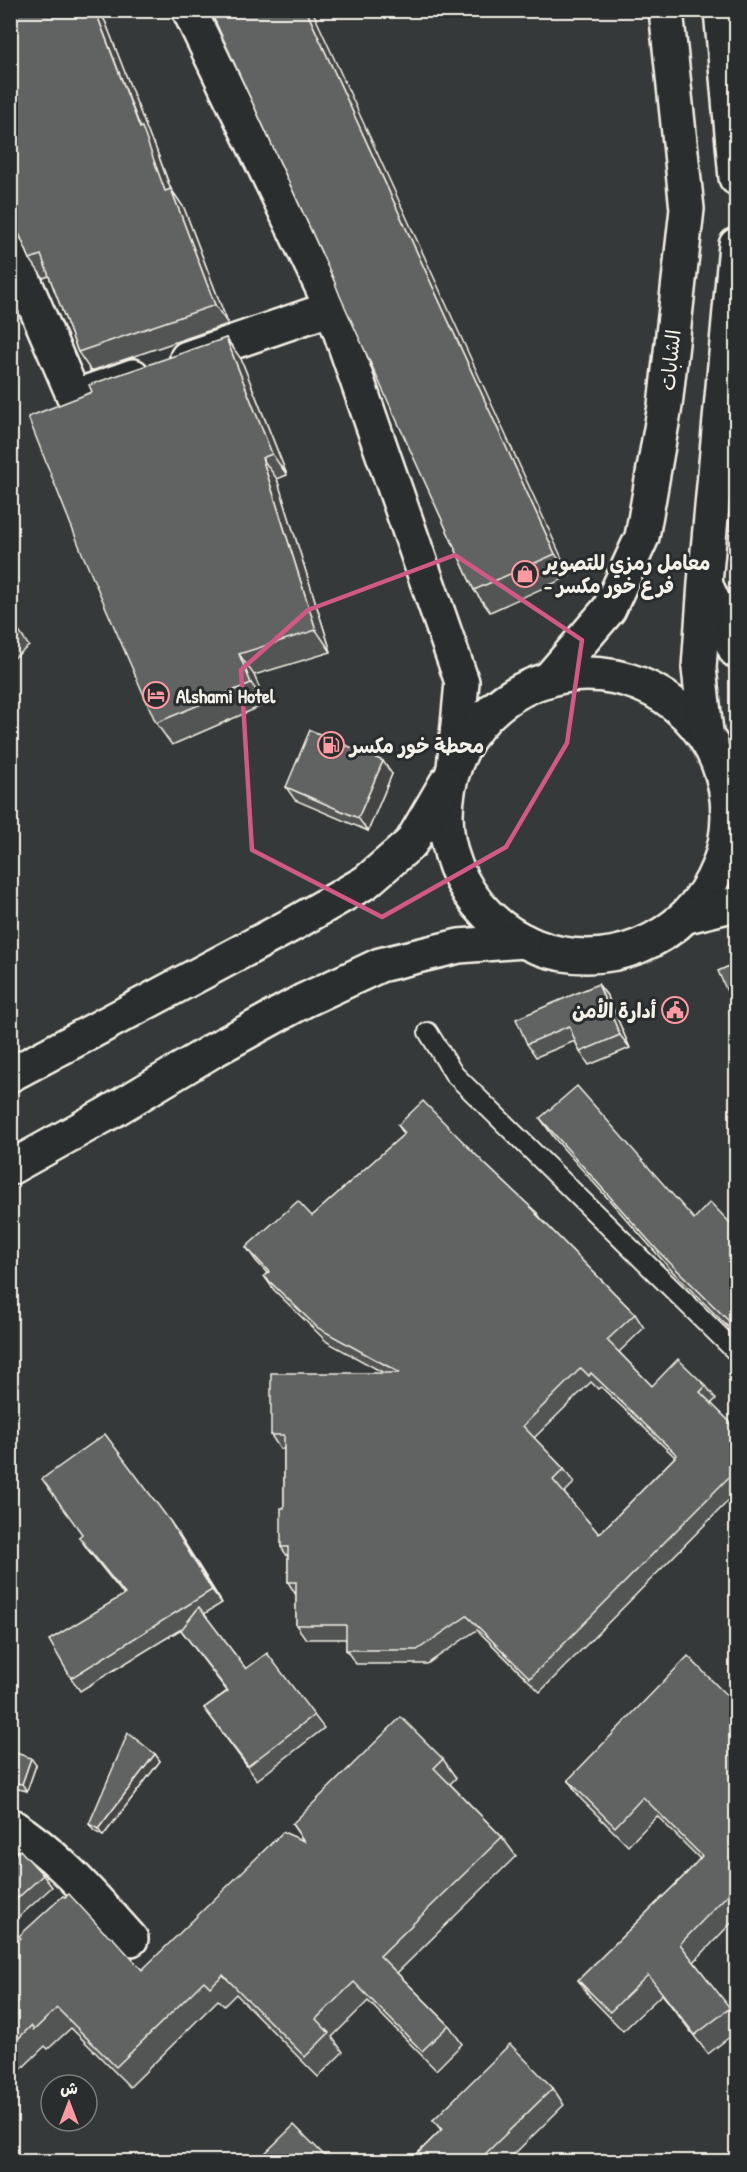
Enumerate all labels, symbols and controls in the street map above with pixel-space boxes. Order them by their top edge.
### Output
street label: الشابات [653,328,687,392]
place label: معامل رمزي للتصوير - فرع خور مكسر [542,549,710,600]
shop icon: معامل رمزي للتصوير - فرع خور مكسر [510,559,540,589]
hotel icon: Alshami Hotel [141,680,171,710]
place label: Alshami Hotel [176,682,276,709]
fuel station icon: محطة خور مكسر [316,730,346,760]
place label: محطة خور مكسر [348,732,484,759]
public building icon: أدارة الأمن [660,995,690,1025]
place label: أدارة الأمن [572,997,657,1024]
north arrow [39,2073,99,2133]
text: ش [60,2077,78,2099]

